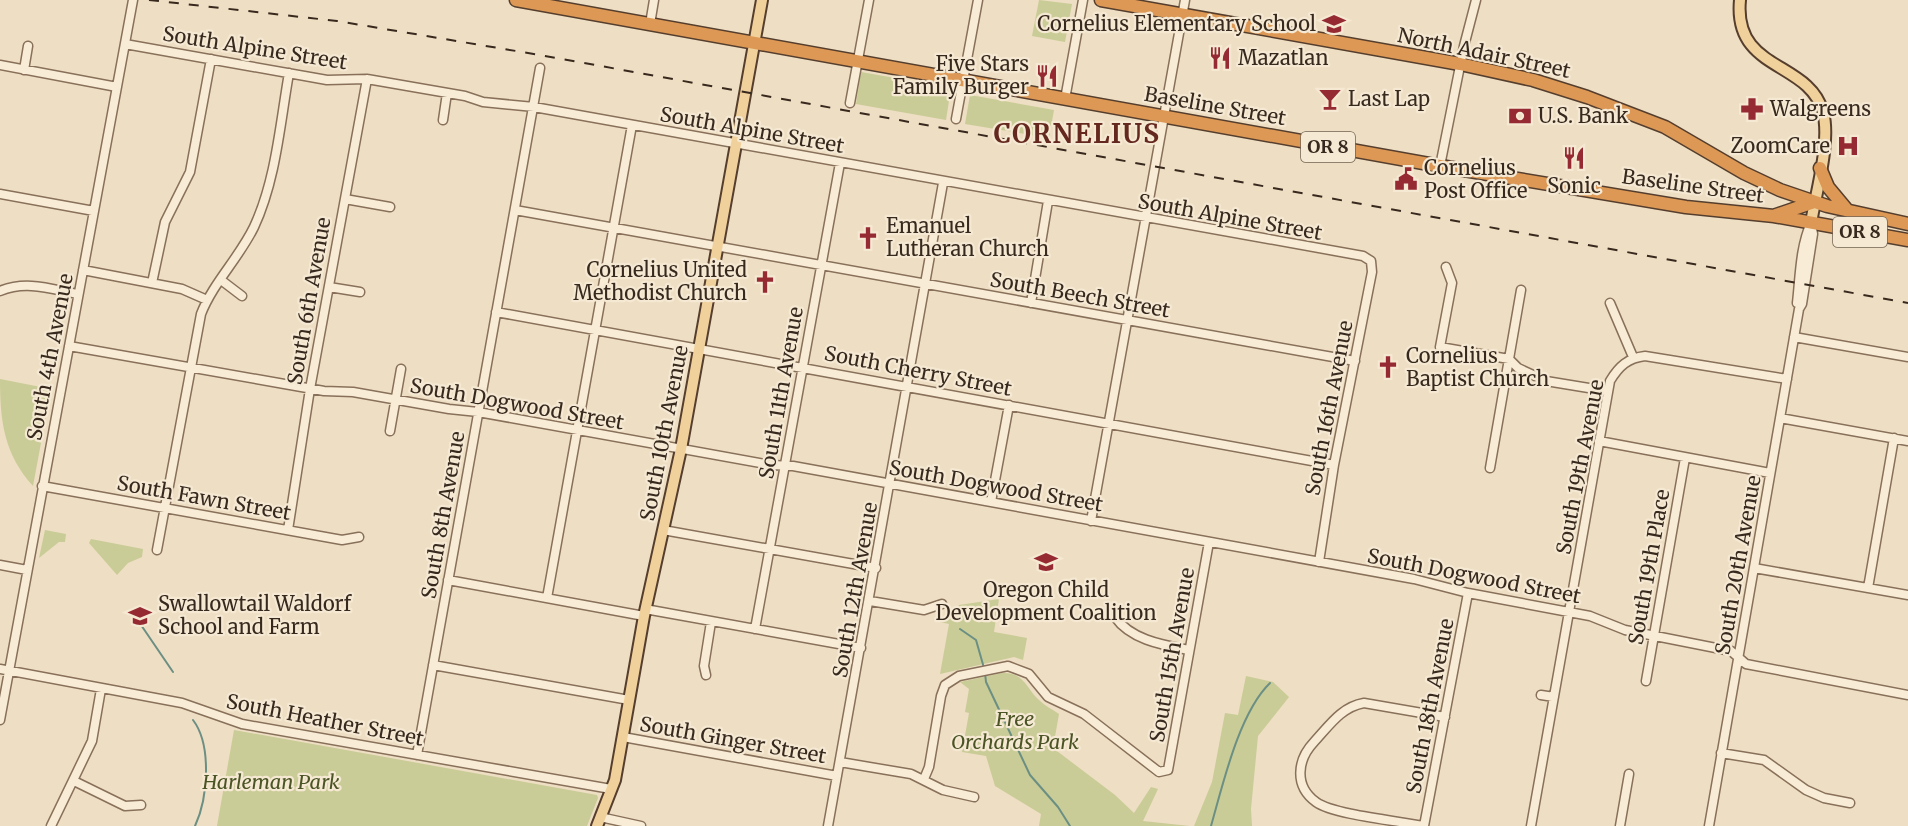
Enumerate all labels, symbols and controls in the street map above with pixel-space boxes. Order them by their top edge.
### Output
place label: Cornelius Elementary School [1037,11,1316,36]
school or university icon: Cornelius Elementary School [1321,11,1347,37]
street label: South Alpine Street [161,21,349,74]
street label: North Adair Street [1395,22,1573,83]
restaurant icon: Mazatlan [1207,45,1233,71]
place label: Mazatlan [1238,45,1328,70]
place label: Five Stars Family Burger [893,51,1029,99]
restaurant icon: Five Stars Family Burger [1034,63,1060,89]
street label: Baseline Street [1142,81,1288,130]
bar icon: Last Lap [1317,86,1343,112]
place label: Last Lap [1348,86,1430,111]
pharmacy icon: Walgreens [1739,96,1765,122]
place label: Walgreens [1769,96,1871,121]
street label: South Alpine Street [658,101,846,158]
bank icon: U.S. Bank [1507,103,1533,129]
place label: U.S. Bank [1538,103,1629,128]
district label: CORNELIUS [994,117,1160,150]
road number: OR 8 [1301,132,1355,162]
place label: ZoomCare [1731,133,1830,158]
hospital icon: ZoomCare [1835,133,1861,159]
restaurant icon: Sonic [1561,145,1587,171]
place label: Cornelius Post Office [1424,155,1527,203]
street label: Baseline Street [1620,163,1766,208]
public building icon: Cornelius Post Office [1393,166,1419,192]
place label: Sonic [1547,173,1601,198]
street label: South Alpine Street [1136,188,1324,245]
place label: Emanuel Lutheran Church [886,213,1049,261]
street label: South 6th Avenue [281,215,336,387]
road number: OR 8 [1833,217,1887,247]
church icon: Emanuel Lutheran Church [855,225,881,251]
place label: Cornelius United Methodist Church [573,257,747,305]
street label: South Beech Street [988,266,1172,323]
church icon: Cornelius United Methodist Church [752,269,778,295]
street label: South 4th Avenue [21,271,78,443]
street label: South 11th Avenue [753,305,808,481]
street label: South 16th Avenue [1299,318,1358,498]
street label: South Cherry Street [822,340,1014,401]
street label: South 10th Avenue [634,343,693,523]
place label: Cornelius Baptist Church [1406,343,1549,391]
church icon: Cornelius Baptist Church [1375,354,1401,380]
street label: South Dogwood Street [408,372,626,435]
street label: South 19th Avenue [1550,377,1609,557]
street label: South 8th Avenue [415,429,470,601]
street label: South Dogwood Street [887,454,1105,517]
street label: South Fawn Street [115,470,293,525]
street label: South 20th Avenue [1709,473,1766,657]
street label: South 19th Place [1623,487,1674,647]
street label: South 12th Avenue [827,500,882,680]
street label: South Dogwood Street [1365,543,1583,609]
school or university icon: Oregon Child Development Coalition [1033,549,1059,575]
street label: South 15th Avenue [1144,566,1199,744]
place label: Oregon Child Development Coalition [936,577,1156,625]
place label: Swallowtail Waldorf School and Farm [158,591,352,639]
school or university icon: Swallowtail Waldorf School and Farm [127,603,153,629]
street label: South 18th Avenue [1400,616,1459,796]
street label: South Heather Street [224,688,426,751]
park label: Free Orchards Park [951,706,1079,754]
street label: South Ginger Street [638,711,828,768]
park label: Harleman Park [201,769,340,794]

